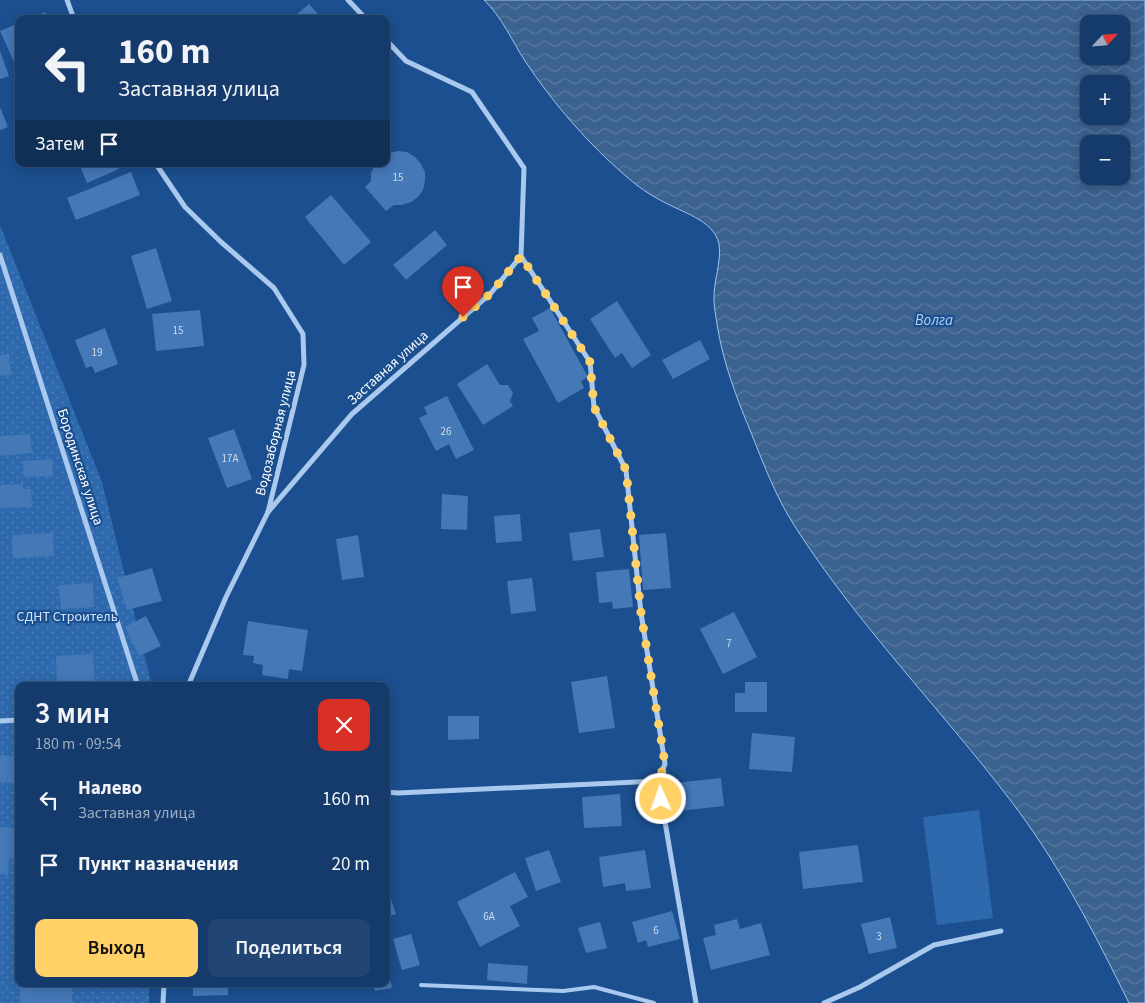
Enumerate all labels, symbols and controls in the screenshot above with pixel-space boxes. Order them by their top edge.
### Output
north arrow [1080,15,1130,65]
map controls [1080,15,1130,185]
text: 160 m [118,27,210,77]
icon: left [35,35,100,100]
text: Заставная улица [118,73,280,105]
button: + [1080,75,1130,125]
icon: arrive [95,130,123,158]
text: Затем [35,131,85,158]
button: − [1080,135,1130,185]
house number: 15 [393,170,403,185]
pin [442,266,484,317]
icon: arrive [449,273,477,301]
water label: Волга [915,310,953,331]
house number: 15 [173,323,183,338]
street label: Заставная улица [343,326,433,410]
house number: 19 [92,345,102,360]
street label: Водозаборная улица [251,368,301,498]
street label: Бородинская улица [52,406,108,528]
house number: 26 [441,424,452,439]
house number: 17А [222,451,238,466]
park label: СДНТ Строитель [16,607,118,627]
house number: 7 [726,636,732,651]
text: 3 мин [35,692,110,735]
button: close [318,699,370,751]
text: 180 m · 09:54 [35,733,122,755]
position arrow [634,772,686,824]
text: Налево [78,775,142,802]
icon: left [35,786,63,814]
text: 160 m [322,786,370,813]
text: Заставная улица [78,802,196,824]
icon: arrive [35,851,63,879]
text: Пункт назначения [78,851,239,878]
text: 20 m [332,851,370,878]
house number: 6А [483,909,495,924]
button: Выход [35,919,198,977]
button: Поделиться [208,919,370,977]
house number: 6 [653,923,659,938]
house number: 3 [876,929,882,944]

